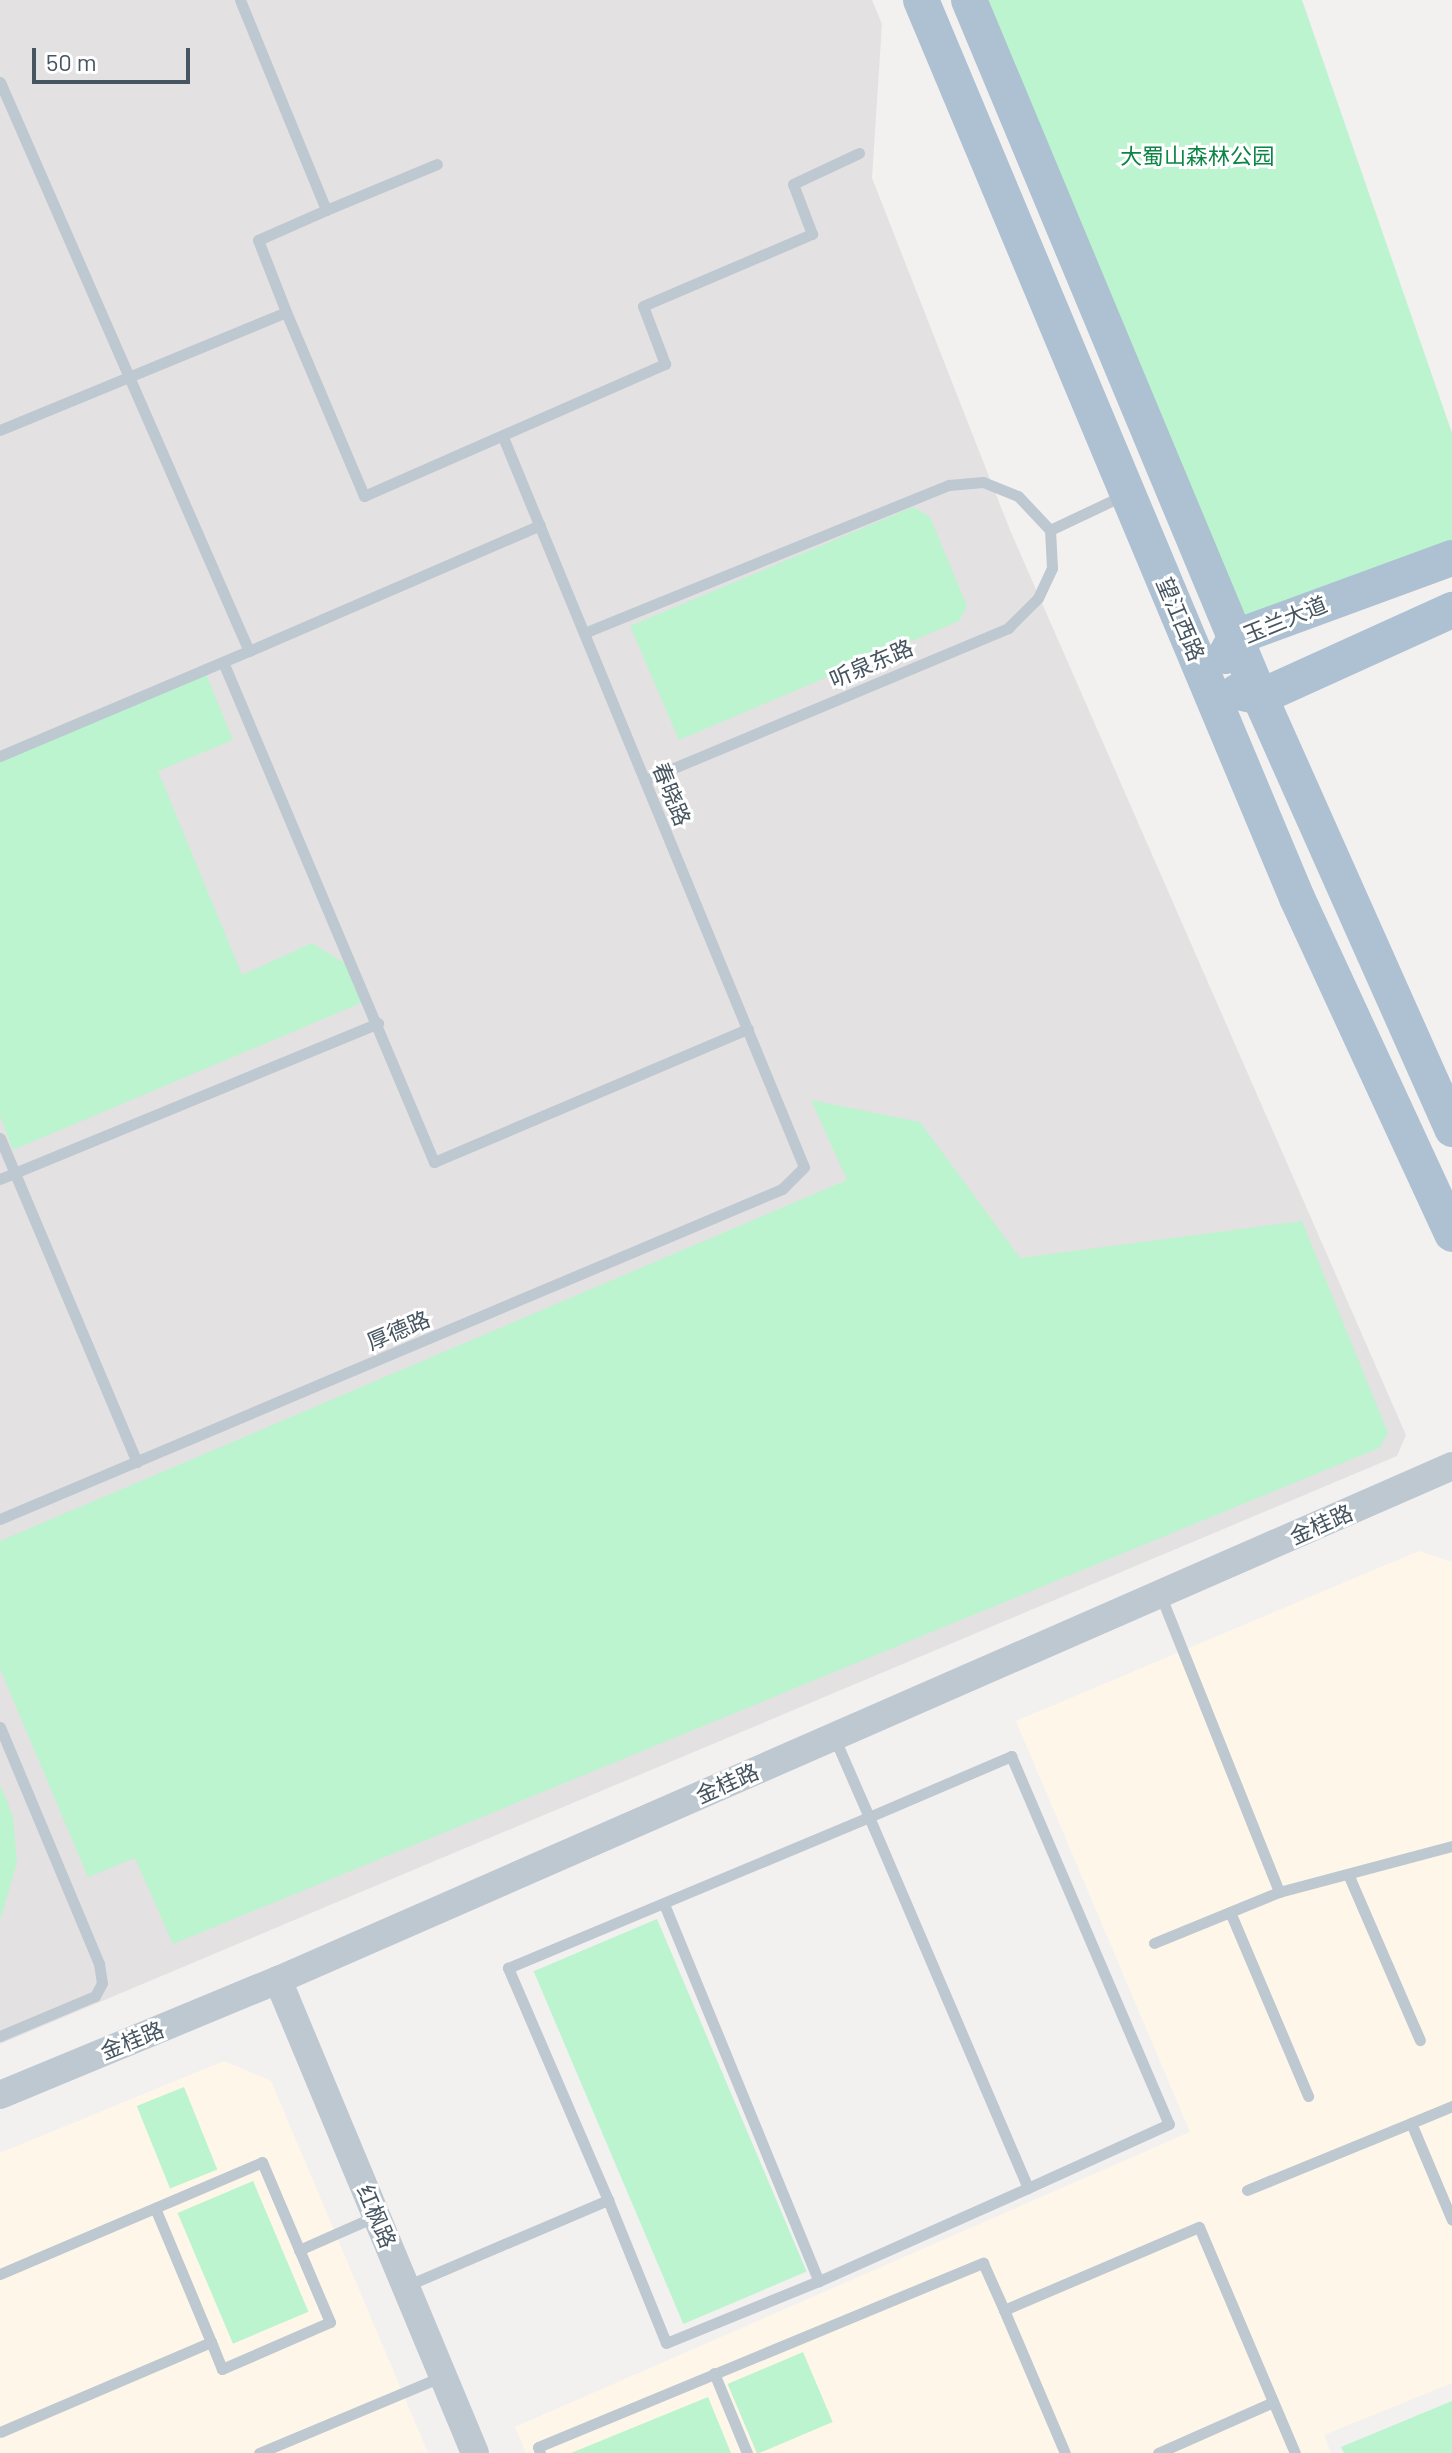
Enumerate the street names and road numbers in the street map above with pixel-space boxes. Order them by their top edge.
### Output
street label: 望江西路 [1152,573,1210,665]
street label: 玉兰大道 [1239,590,1331,648]
street label: 听泉东路 [825,634,917,692]
street label: 春晓路 [647,758,697,830]
street label: 厚德路 [362,1305,434,1355]
street label: 金桂路 [1285,1499,1357,1549]
street label: 金桂路 [691,1758,763,1808]
street label: 金桂路 [96,2015,168,2065]
street label: 红枫路 [352,2180,402,2252]

